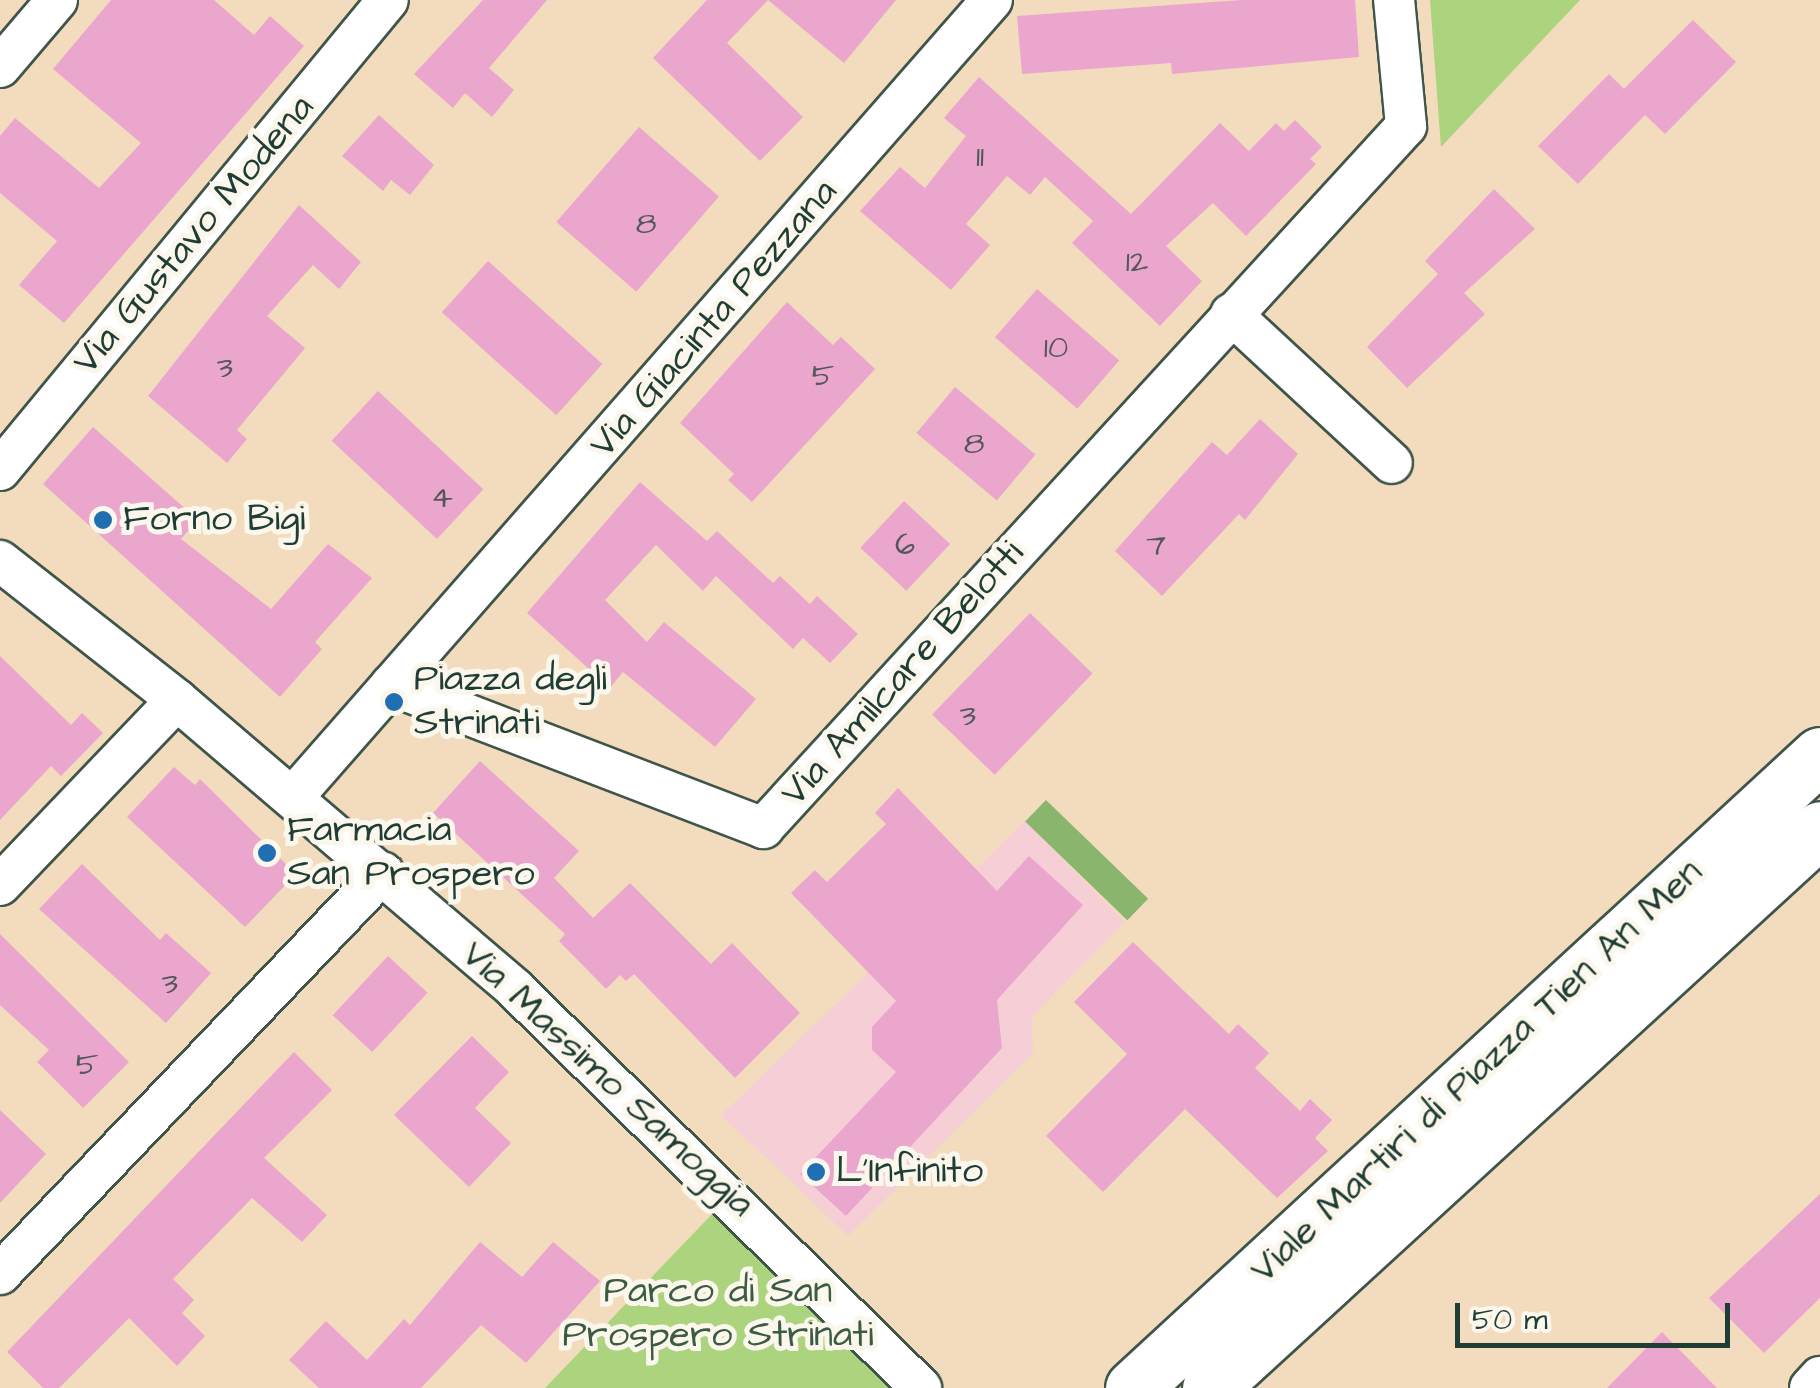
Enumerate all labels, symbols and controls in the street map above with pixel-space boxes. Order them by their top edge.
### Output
street label: Via Gustavo Modena [64,86,324,384]
house number: 11 [976,138,984,176]
street label: Via Giacinta Pezzana [581,170,847,468]
house number: 8 [636,205,656,243]
house number: 12 [1126,243,1148,281]
house number: 10 [1044,329,1068,367]
house number: 3 [217,349,233,387]
house number: 5 [812,357,834,395]
house number: 8 [964,425,984,463]
house number: 4 [431,479,453,517]
place label: Forno Bigi [123,497,305,543]
marker: Forno Bigi [92,509,114,531]
house number: 6 [895,526,915,564]
house number: 7 [1146,527,1166,565]
street label: Via Amilcare Belotti [772,532,1034,816]
place label: Piazza degli Strinati [414,657,607,746]
marker: Piazza degli Strinati [383,691,405,713]
house number: 3 [960,697,976,735]
place label: Farmacia San Prospero [287,808,535,898]
marker: Farmacia San Prospero [256,842,278,864]
street label: Viale Martiri di Piazza Tien An Men [1242,850,1712,1294]
street label: Via Massimo Samoggia [451,932,763,1228]
house number: 3 [162,965,178,1003]
house number: 5 [76,1046,98,1084]
place label: L'Infinito [836,1149,983,1195]
marker: L'Infinito [805,1161,827,1183]
park label: Parco di San Prospero Strinati [563,1269,873,1358]
scale bar [1460,1283,1735,1345]
text: 50 m [1472,1299,1548,1341]

